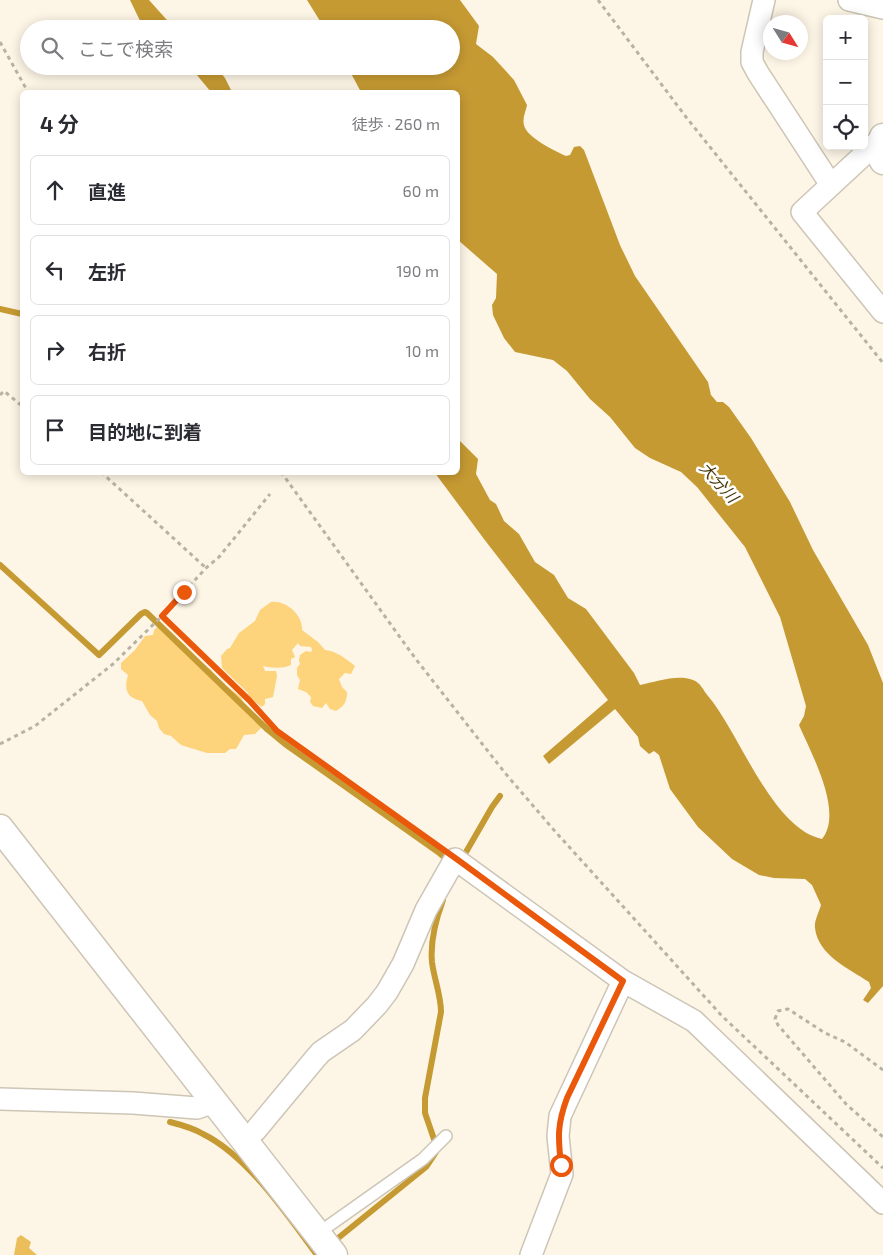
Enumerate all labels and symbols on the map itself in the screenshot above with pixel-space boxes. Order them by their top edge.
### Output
north arrow [763,15,808,60]
water label: 大分川 [696,457,744,507]
route end [173,581,196,604]
route start [550,1154,573,1177]

